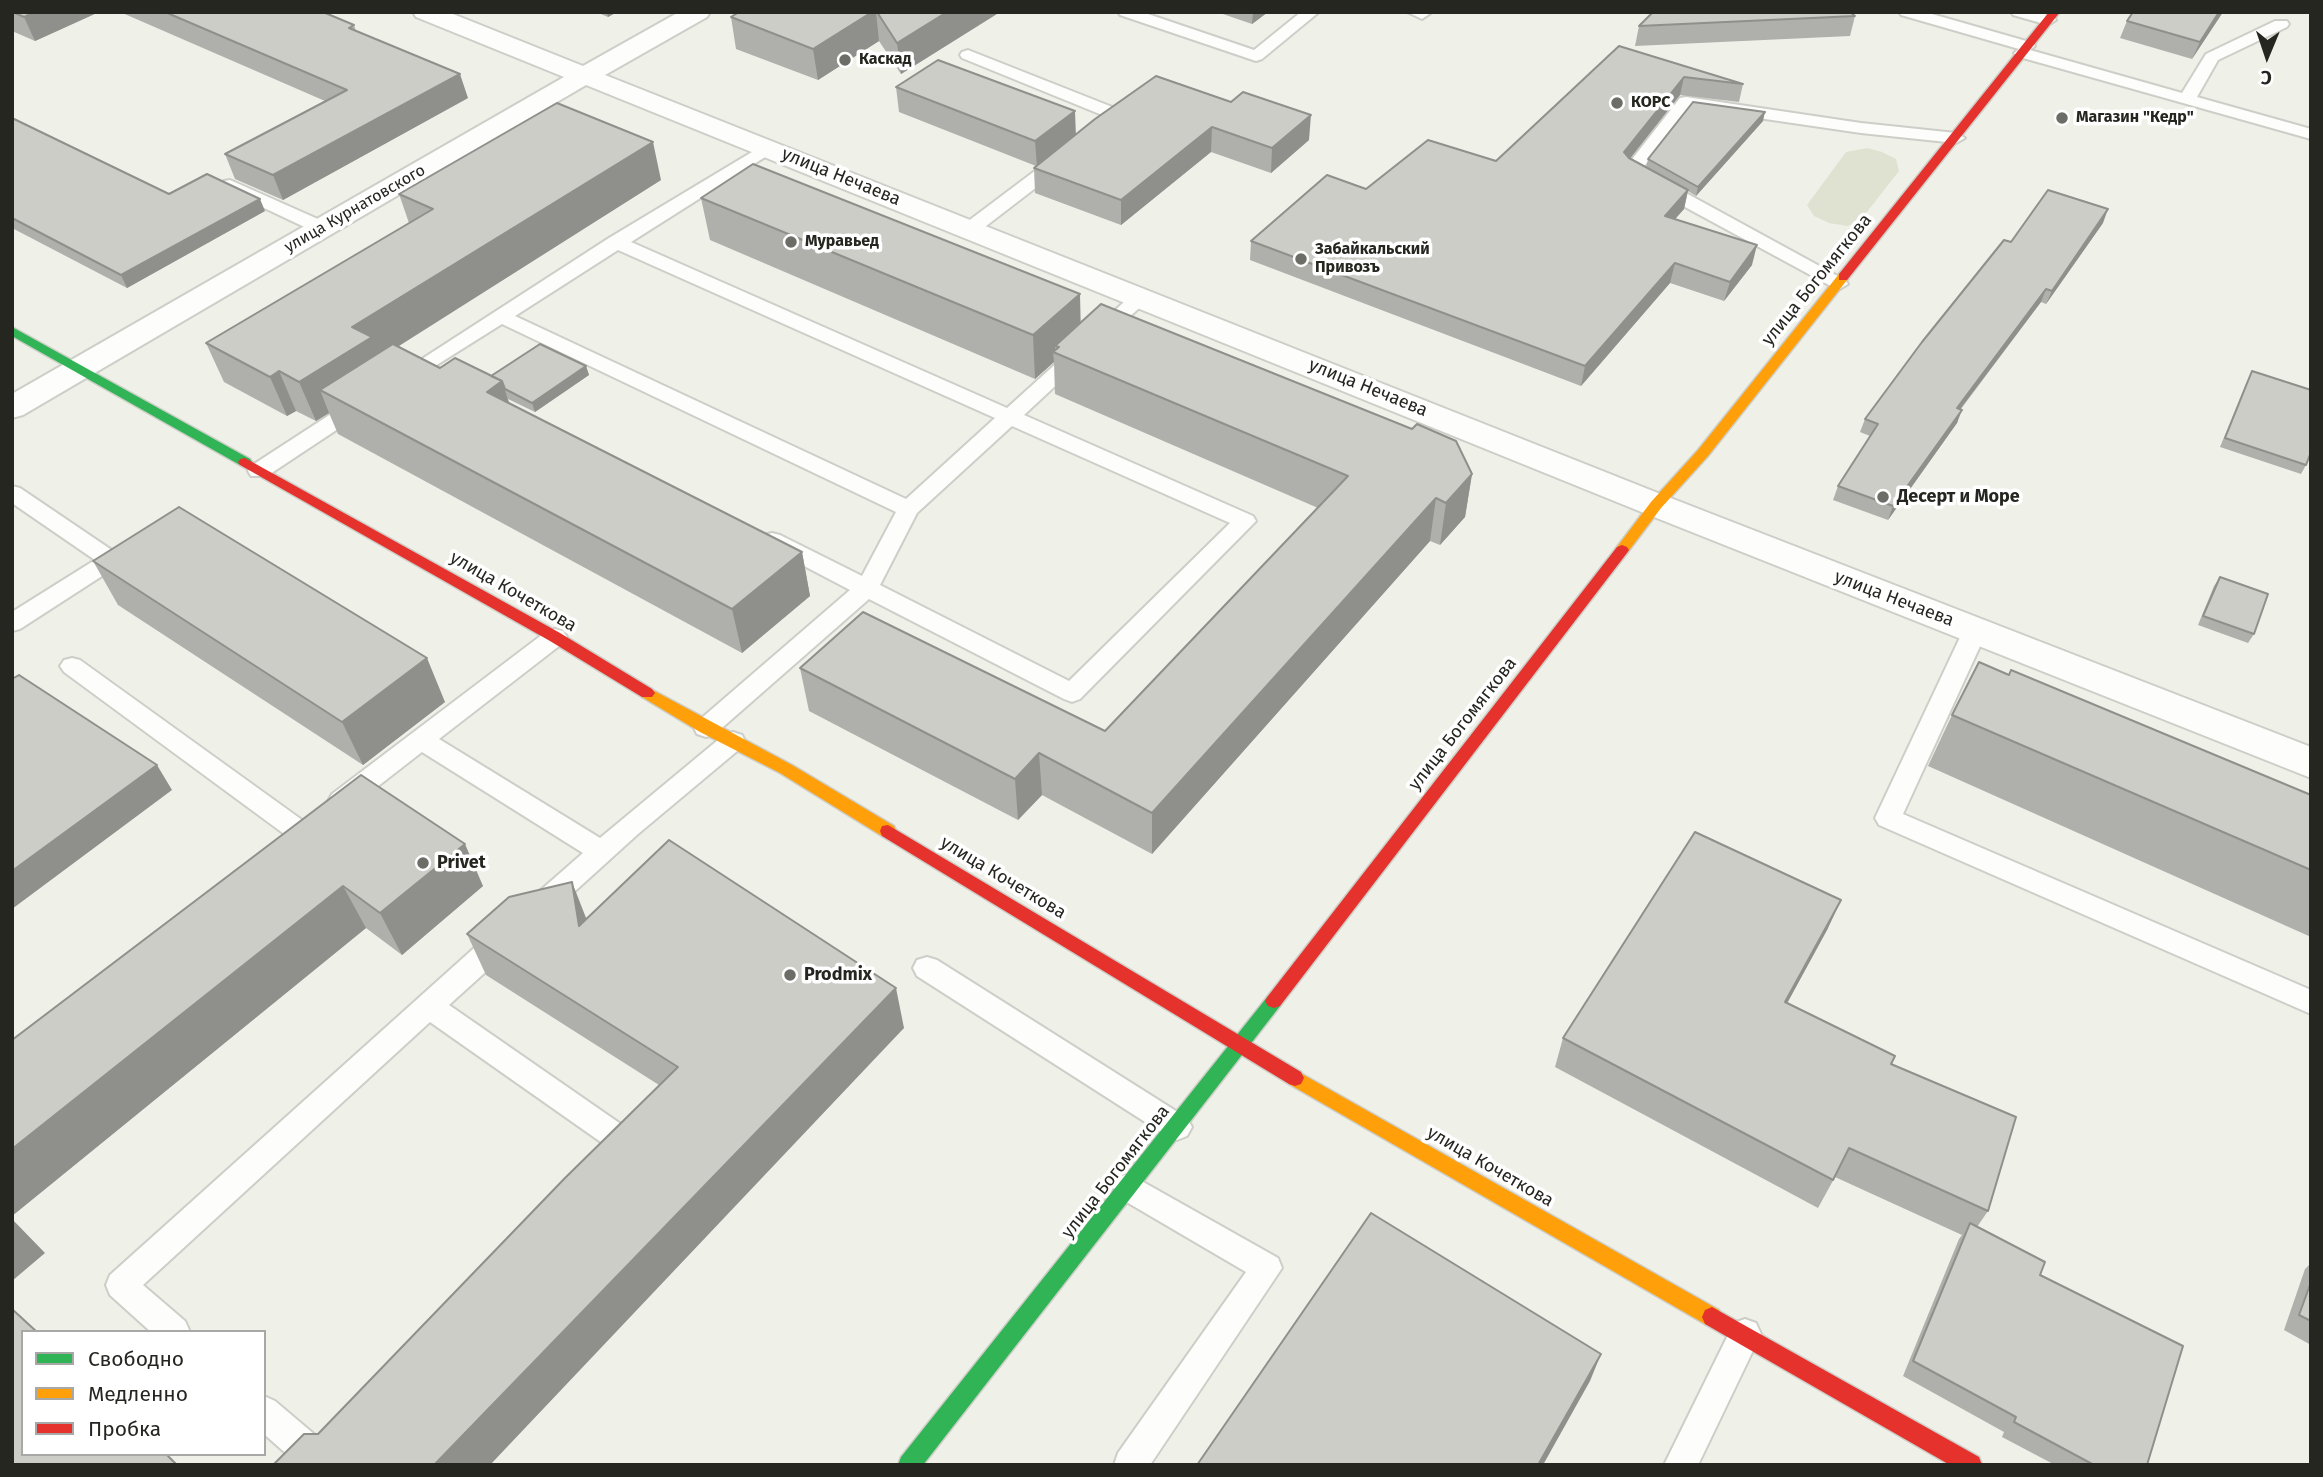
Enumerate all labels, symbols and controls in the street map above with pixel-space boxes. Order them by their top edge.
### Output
north arrow [2232,21,2302,91]
place label: Каскад [859,50,911,70]
marker: Каскад [837,52,853,68]
text: С [2260,66,2272,89]
place label: КОРС [1631,93,1671,113]
marker: КОРС [1609,95,1625,111]
place label: Магазин "Кедр" [2076,108,2194,128]
marker: Магазин "Кедр" [2054,110,2070,126]
street label: улица Нечаева [778,143,904,211]
street label: улица Курнатовского [281,161,429,257]
street label: улица Богомягкова [1757,210,1877,350]
place label: Муравьед [805,232,879,252]
marker: Муравьед [783,234,799,250]
place label: Забайкальский Привозъ [1315,240,1430,278]
marker: Забайкальский Привозъ [1293,251,1309,267]
street label: улица Нечаева [1305,354,1431,422]
place label: Десерт и Море [1897,486,2020,508]
marker: Десерт и Море [1875,489,1891,505]
street label: улица Кочеткова [446,547,580,637]
street label: улица Нечаева [1831,566,1957,632]
street label: улица Богомягкова [1404,653,1522,795]
street label: улица Кочеткова [936,832,1070,924]
place label: Privet [437,852,486,874]
marker: Privet [415,855,431,871]
place label: Prodmix [804,964,872,986]
marker: Prodmix [782,967,798,983]
street label: улица Богомягкова [1057,1101,1175,1243]
street label: улица Кочеткова [1423,1122,1557,1212]
legend [21,1330,266,1456]
text: Свободно [88,1346,184,1372]
text: Медленно [88,1381,188,1407]
text: Пробка [88,1416,161,1442]

